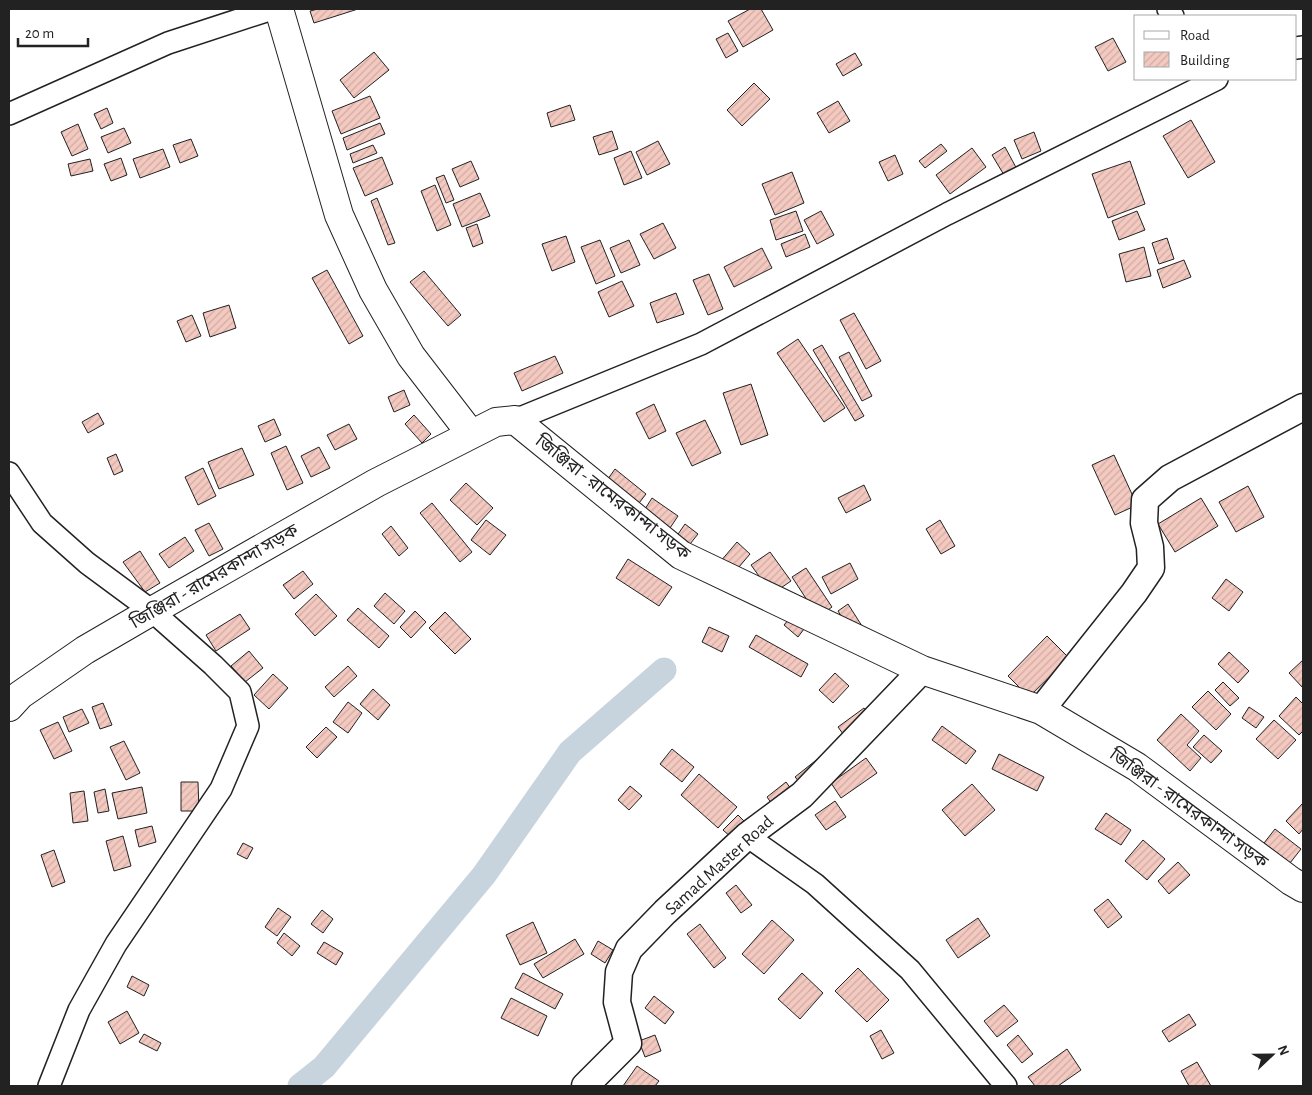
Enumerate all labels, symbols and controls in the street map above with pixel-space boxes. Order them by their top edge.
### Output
scale bar [18,15,88,47]
legend [1134,15,1297,80]
text: 20 m [25,26,54,41]
text: Road [1180,28,1210,43]
text: Building [1180,53,1230,68]
street label: জিঞ্জিরা - রামেরকান্দা সড়ক [531,430,695,564]
street label: জিঞ্জিরা - রামেরকান্দা সড়ক [126,519,302,633]
street label: জিঞ্জিরা - রামেরকান্দা সড়ক [1105,743,1272,872]
street label: Samad Master Road [662,813,777,919]
north arrow [1247,1030,1297,1080]
text: N [1275,1043,1291,1058]

